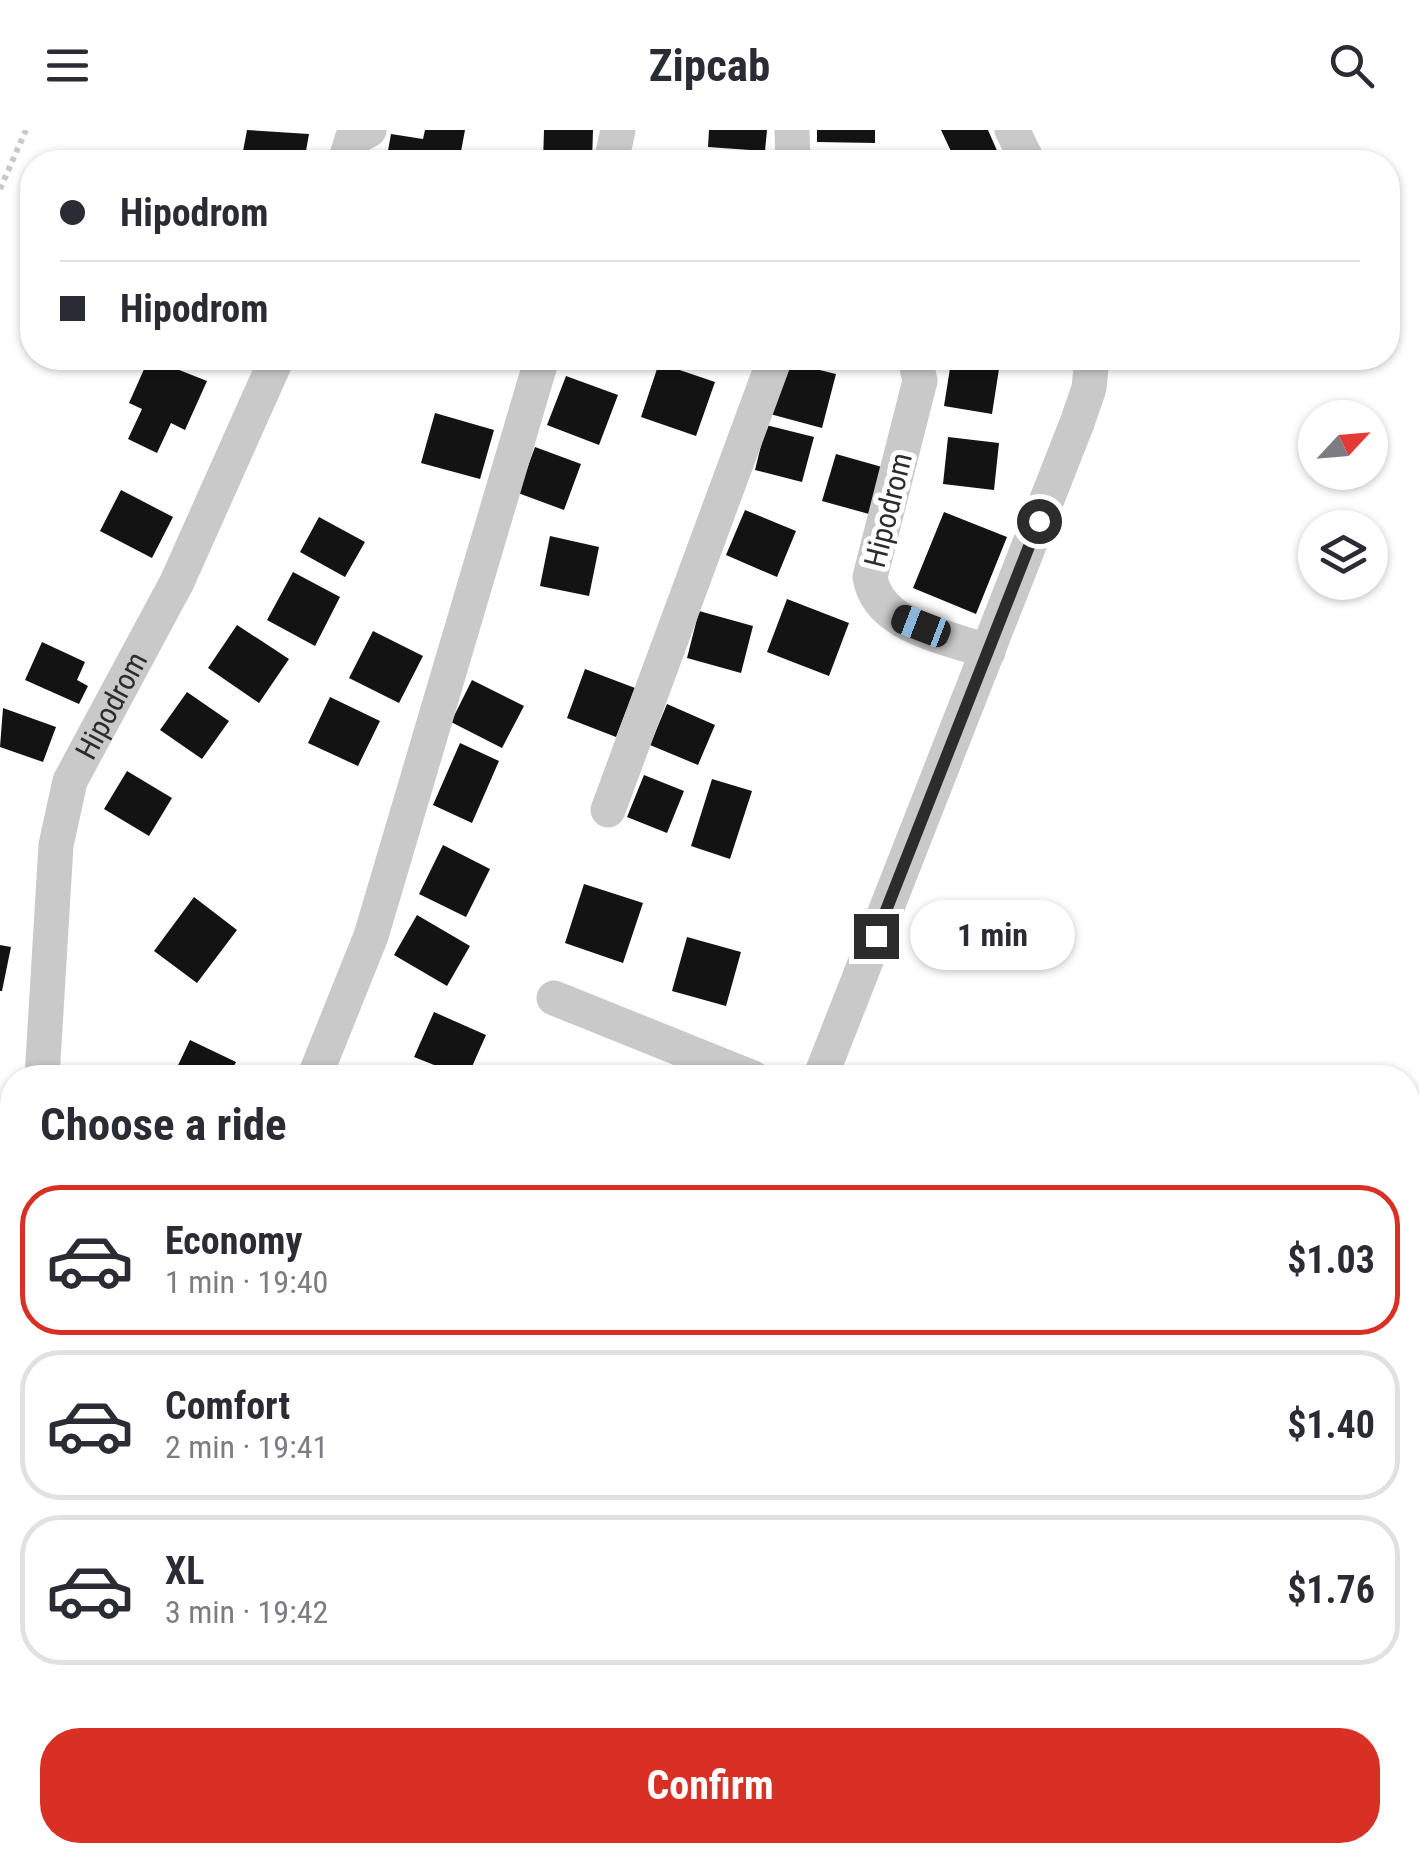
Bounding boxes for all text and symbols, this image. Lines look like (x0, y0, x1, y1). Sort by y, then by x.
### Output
icon: menu (40, 38, 95, 93)
icon: search (1324, 38, 1379, 93)
text: Zipcab (649, 39, 770, 92)
text: Hipodrom (120, 191, 268, 235)
text: Hipodrom (120, 287, 268, 331)
north arrow (1298, 400, 1388, 490)
map controls (1298, 400, 1388, 600)
street label: Hipodrom (857, 449, 919, 571)
route start (1017, 499, 1062, 544)
button: layers (1298, 510, 1388, 600)
car (888, 601, 954, 651)
street label: Hipodrom (68, 645, 154, 765)
callout: 1 min (911, 901, 1076, 971)
route end (854, 914, 899, 959)
text: 1 min (957, 916, 1028, 954)
text: Choose a ride (40, 1098, 287, 1151)
icon: car (45, 1215, 135, 1305)
text: Economy (165, 1219, 302, 1263)
text: $1.03 (1287, 1238, 1375, 1282)
text: 1 min · 19:40 (165, 1263, 328, 1301)
icon: car (45, 1380, 135, 1470)
text: Comfort (165, 1384, 290, 1428)
text: $1.40 (1287, 1403, 1375, 1447)
text: 2 min · 19:41 (165, 1428, 328, 1466)
icon: car (45, 1545, 135, 1635)
text: XL (165, 1549, 204, 1593)
text: $1.76 (1287, 1568, 1375, 1612)
text: 3 min · 19:42 (165, 1593, 328, 1631)
button: Confirm (40, 1728, 1380, 1843)

